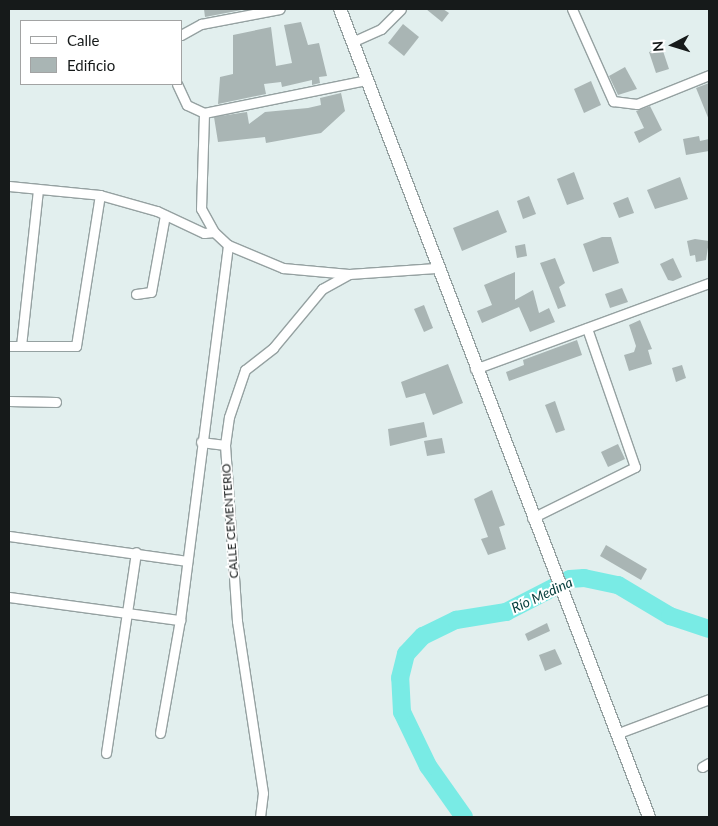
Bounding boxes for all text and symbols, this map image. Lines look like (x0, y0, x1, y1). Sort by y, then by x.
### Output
legend (20, 20, 182, 85)
north arrow (648, 20, 698, 70)
text: Calle (67, 31, 99, 49)
text: N (649, 40, 666, 52)
text: Edificio (67, 56, 115, 74)
street label: CALLE CEMENTERIO (219, 463, 241, 579)
water label: Río Medina (509, 574, 575, 616)

